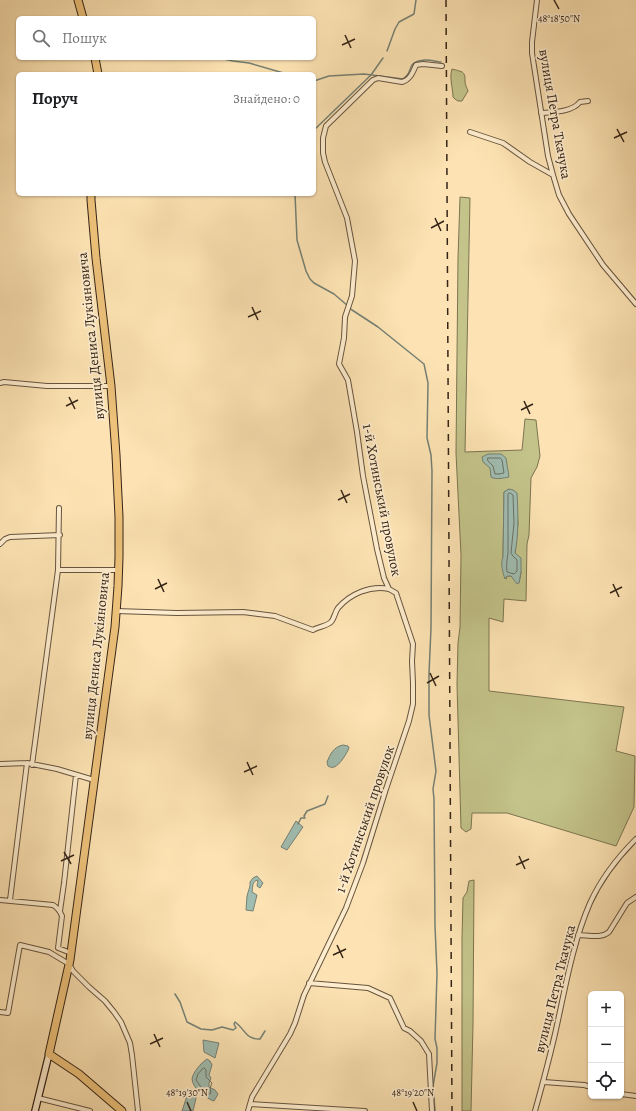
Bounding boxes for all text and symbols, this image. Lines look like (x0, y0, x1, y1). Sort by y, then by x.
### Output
text: 48°18'50"N (538, 12, 580, 25)
search box (16, 16, 316, 60)
icon: search (30, 27, 52, 49)
text: Пошук (62, 28, 107, 48)
street label: вулиця Петра Ткачука (534, 48, 576, 181)
text: Поруч (32, 87, 78, 110)
text: Знайдено: 0 (233, 90, 300, 107)
street label: вулиця Дениса Лукіяновича (73, 251, 109, 421)
street label: 1-й Хотинський провулок (358, 422, 406, 578)
street label: вулиця Дениса Лукіяновича (78, 571, 114, 741)
street label: 1-й Хотинський провулок (331, 743, 399, 895)
street label: вулиця Петра Ткачука (530, 922, 580, 1055)
map controls (588, 991, 624, 1099)
button: + (588, 991, 624, 1027)
button: − (588, 1027, 624, 1063)
button: locate (588, 1063, 624, 1099)
text: 48°19'30"N (166, 1086, 208, 1099)
text: 48°19'20"N (392, 1086, 434, 1099)

